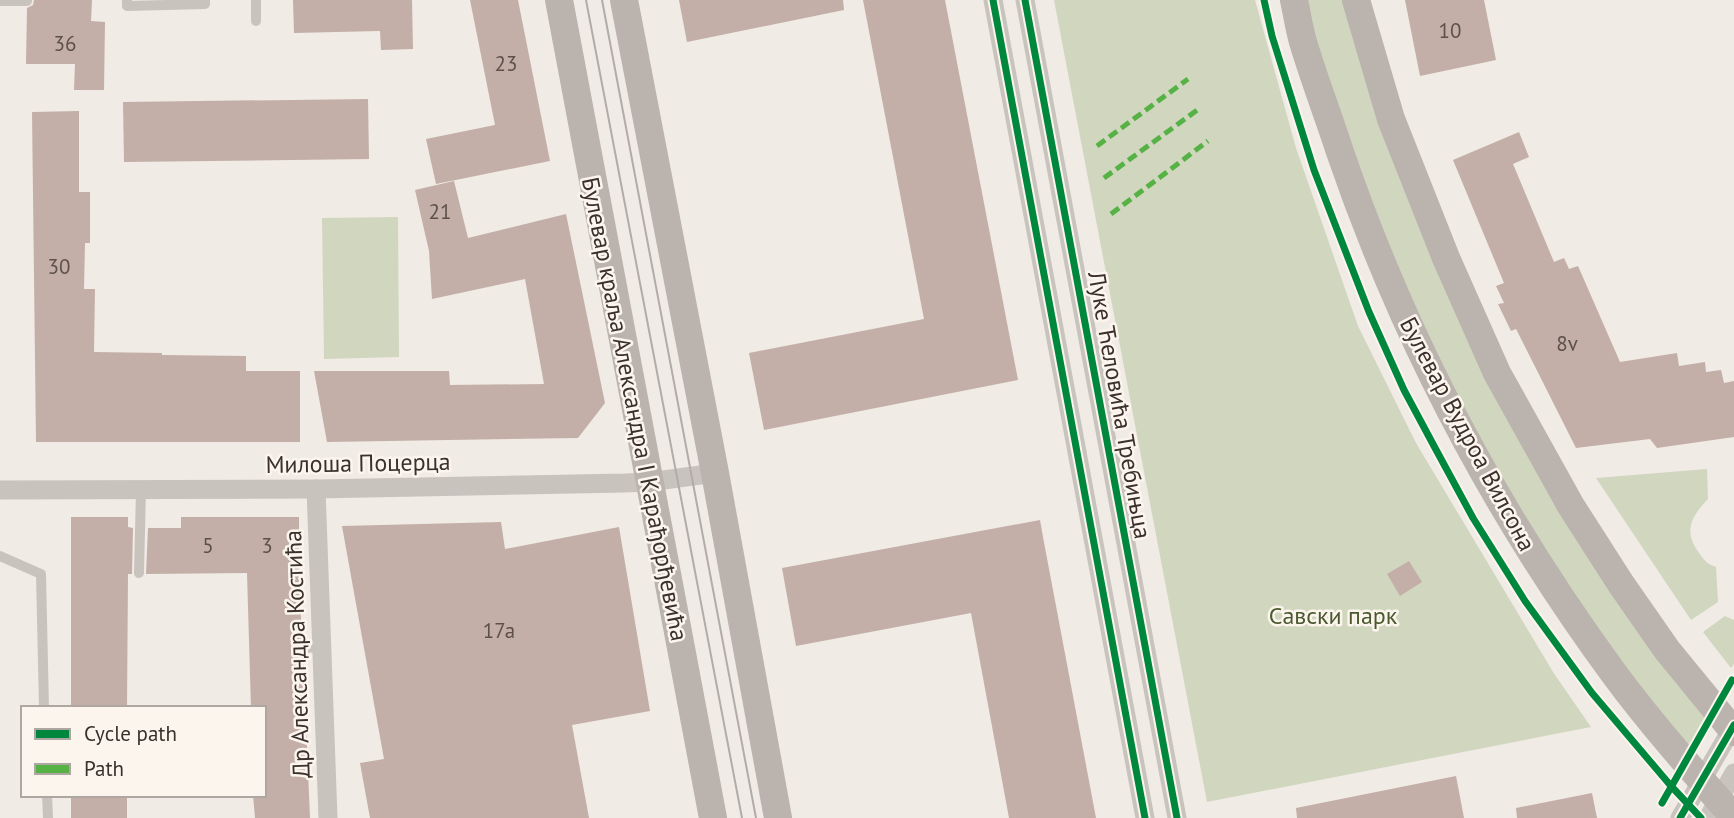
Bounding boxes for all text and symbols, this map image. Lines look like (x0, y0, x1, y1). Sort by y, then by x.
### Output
house number: 10 (1439, 17, 1461, 44)
house number: 36 (54, 30, 76, 57)
house number: 23 (495, 50, 517, 77)
street label: Булевар краља Александра I Карађорђевића (575, 175, 695, 643)
house number: 21 (429, 198, 451, 225)
house number: 30 (48, 253, 70, 280)
street label: Луке Ћеловића Требињца (1081, 268, 1159, 541)
street label: Булевар Вудроа Вилсона (1393, 312, 1543, 556)
house number: 8v (1556, 330, 1578, 357)
street label: Милоша Поцерца (265, 446, 451, 480)
street label: Др Александра Костића (277, 529, 317, 779)
house number: 5 (202, 532, 214, 559)
house number: 3 (261, 532, 273, 559)
park label: Савски парк (1269, 600, 1398, 631)
house number: 17a (483, 617, 515, 644)
legend (21, 706, 266, 797)
text: Cycle path (84, 720, 177, 747)
text: Path (84, 755, 124, 782)

